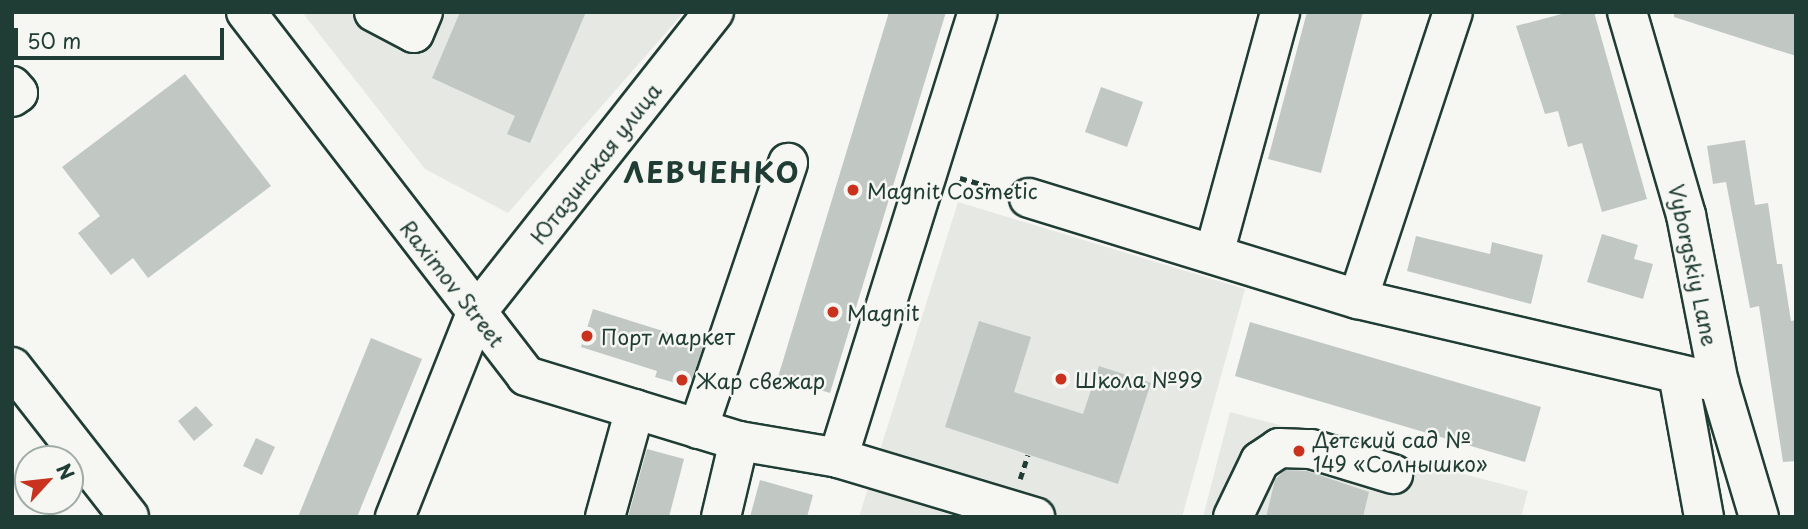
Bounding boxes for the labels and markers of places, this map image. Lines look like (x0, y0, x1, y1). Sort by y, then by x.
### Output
place label: Magnit Cosmetic (867, 177, 1037, 203)
marker: Magnit Cosmetic (845, 182, 861, 198)
place label: Magnit (847, 299, 920, 325)
marker: Magnit (825, 304, 841, 320)
place label: Порт маркет (601, 323, 735, 349)
marker: Порт маркет (579, 328, 595, 344)
place label: Школа №99 (1075, 366, 1204, 392)
place label: Жар свежар (696, 367, 826, 393)
marker: Школа №99 (1053, 371, 1069, 387)
marker: Жар свежар (674, 372, 690, 388)
place label: Детский сад № 149 «Солнышко» (1313, 426, 1489, 476)
marker: Детский сад № 149 «Солнышко» (1291, 443, 1307, 459)

